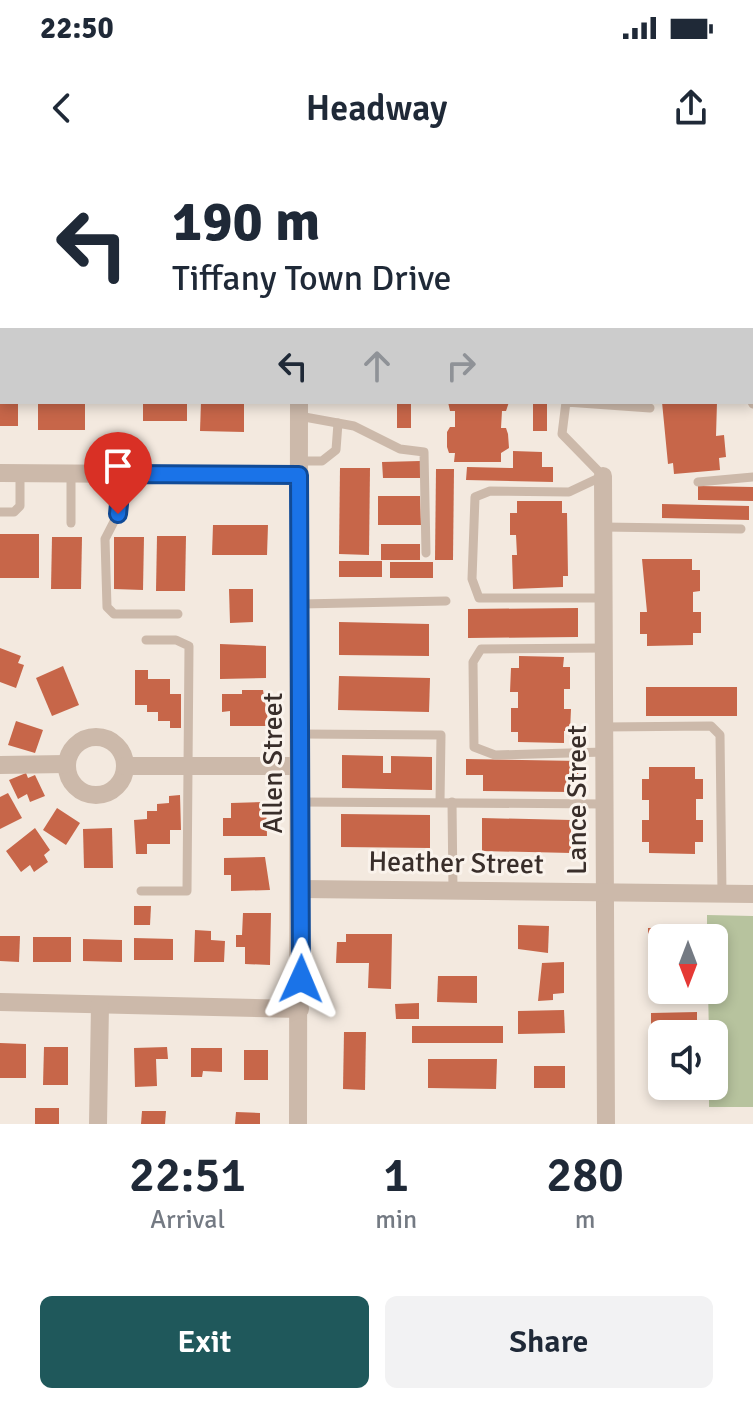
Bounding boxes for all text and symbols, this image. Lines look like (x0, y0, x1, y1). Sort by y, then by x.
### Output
text: 22:50 (40, 10, 114, 47)
icon: back (40, 86, 84, 130)
text: Headway (306, 86, 447, 131)
icon: share (669, 86, 713, 130)
text: 190 m (172, 187, 320, 256)
icon: left (40, 192, 144, 296)
text: Tiffany Town Drive (172, 256, 452, 301)
icon: left (271, 344, 315, 388)
icon: ahead (355, 344, 399, 388)
icon: right (439, 344, 483, 388)
pin (84, 432, 152, 514)
icon: arrive (96, 444, 140, 488)
street label: Allen Street (256, 692, 290, 834)
street label: Lance Street (560, 725, 594, 875)
street label: Heather Street (368, 844, 544, 882)
north arrow (648, 924, 728, 1004)
map controls (648, 924, 728, 1100)
position arrow (259, 937, 343, 1021)
button: sound (648, 1020, 728, 1100)
text: 22:51 (129, 1146, 246, 1205)
text: 1 (383, 1146, 409, 1205)
text: 280 (546, 1146, 624, 1205)
text: Arrival (150, 1204, 225, 1236)
text: min (375, 1204, 417, 1236)
text: m (575, 1204, 595, 1236)
button: Exit (40, 1296, 369, 1388)
button: Share (385, 1296, 713, 1388)

